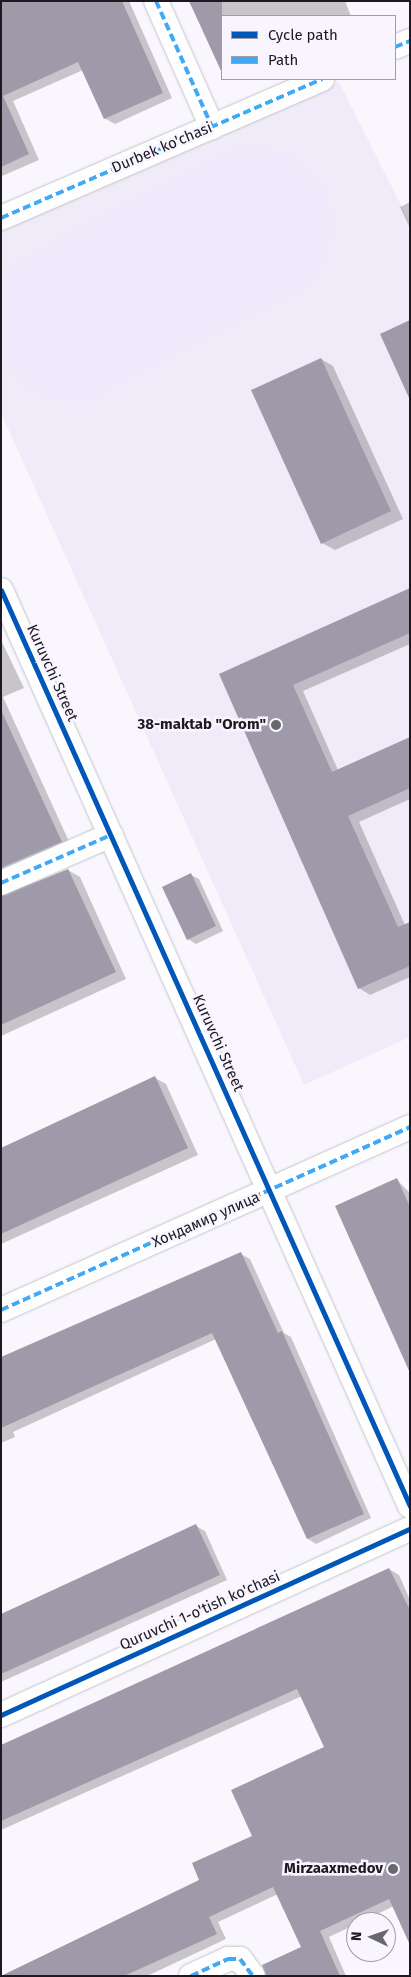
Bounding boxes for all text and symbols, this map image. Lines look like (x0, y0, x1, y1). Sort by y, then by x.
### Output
legend (221, 15, 396, 80)
text: Cycle path (268, 26, 338, 44)
text: Path (268, 51, 298, 69)
street label: Durbek ko'chasi (109, 119, 215, 177)
street label: Kuruvchi Street (23, 622, 81, 724)
place label: 38-maktab "Orom" (137, 716, 266, 734)
marker: 38-maktab "Orom" (270, 719, 282, 731)
street label: Kuruvchi Street (189, 992, 247, 1094)
street label: Хондамир улица (149, 1188, 263, 1252)
street label: Quruvchi 1-o'tish ko'chasi (117, 1567, 283, 1655)
place label: Mirzaaxmedov (284, 1860, 383, 1878)
marker: Mirzaaxmedov (387, 1863, 399, 1875)
north arrow (346, 1912, 396, 1962)
text: N (348, 1931, 365, 1941)

